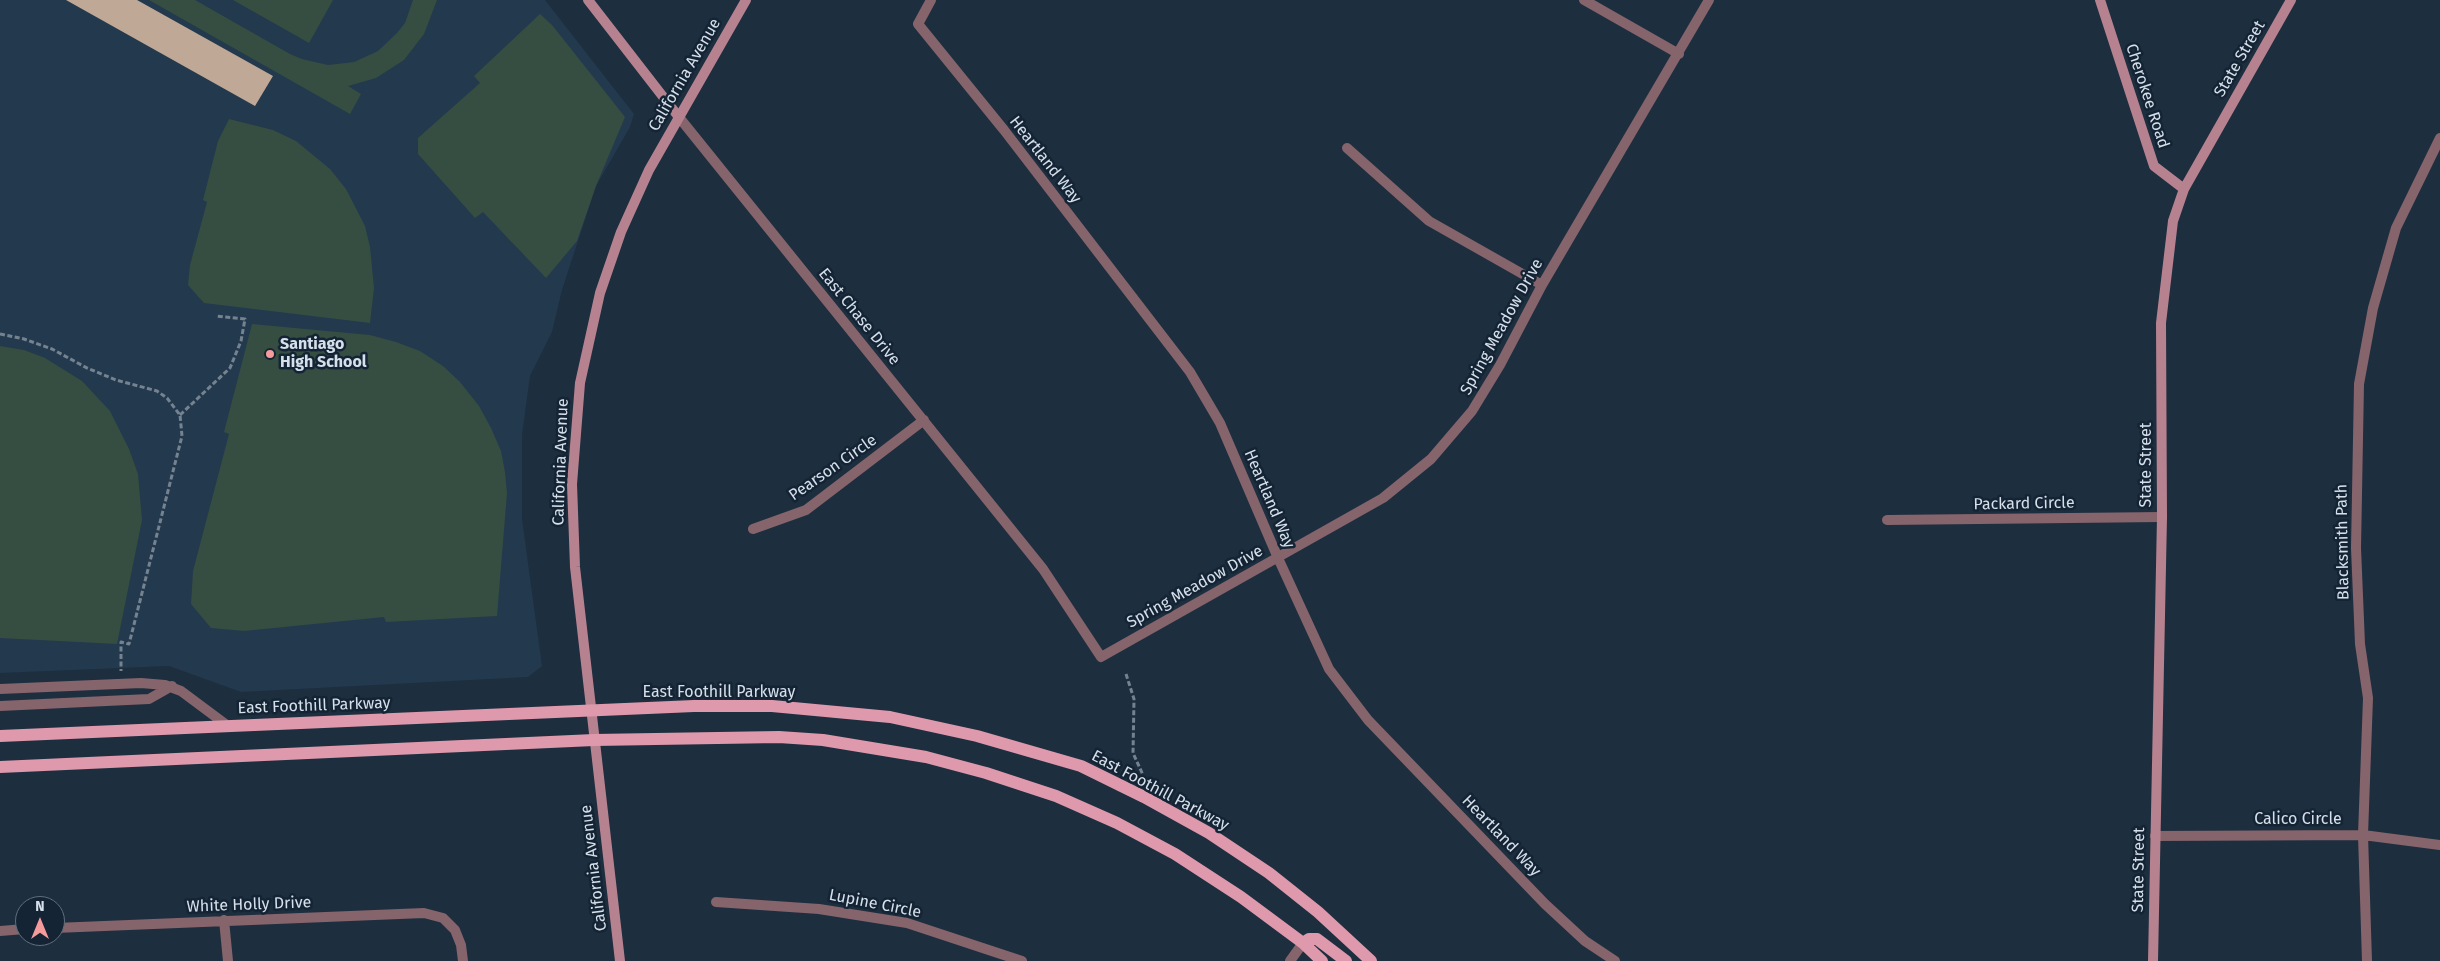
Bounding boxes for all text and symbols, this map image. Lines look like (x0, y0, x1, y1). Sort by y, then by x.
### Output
street label: California Avenue (645, 15, 725, 135)
street label: State Street (2210, 17, 2270, 101)
street label: Cherokee Road (2121, 41, 2173, 151)
street label: Heartland Way (1005, 113, 1085, 207)
street label: Spring Meadow Drive (1457, 256, 1547, 398)
street label: East Chase Drive (814, 265, 904, 369)
place label: Santiago High School (280, 335, 366, 373)
marker: Santiago High School (264, 348, 276, 360)
street label: California Avenue (549, 398, 573, 526)
street label: State Street (2137, 423, 2157, 507)
street label: Pearson Circle (785, 431, 881, 505)
street label: Heartland Way (1240, 447, 1298, 551)
street label: Blacksmith Path (2332, 484, 2354, 600)
street label: Packard Circle (1973, 494, 2075, 514)
street label: Spring Meadow Drive (1124, 542, 1266, 632)
street label: East Foothill Parkway (643, 683, 795, 703)
street label: East Foothill Parkway (237, 694, 391, 718)
street label: East Foothill Parkway (1088, 747, 1232, 835)
street label: Heartland Way (1457, 791, 1545, 881)
street label: California Avenue (577, 804, 611, 932)
street label: Calico Circle (2254, 810, 2342, 830)
street label: State Street (2129, 827, 2149, 913)
street label: Lupine Circle (827, 886, 923, 922)
street label: White Holly Drive (186, 893, 312, 917)
north arrow (15, 896, 65, 946)
text: N (35, 898, 45, 915)

